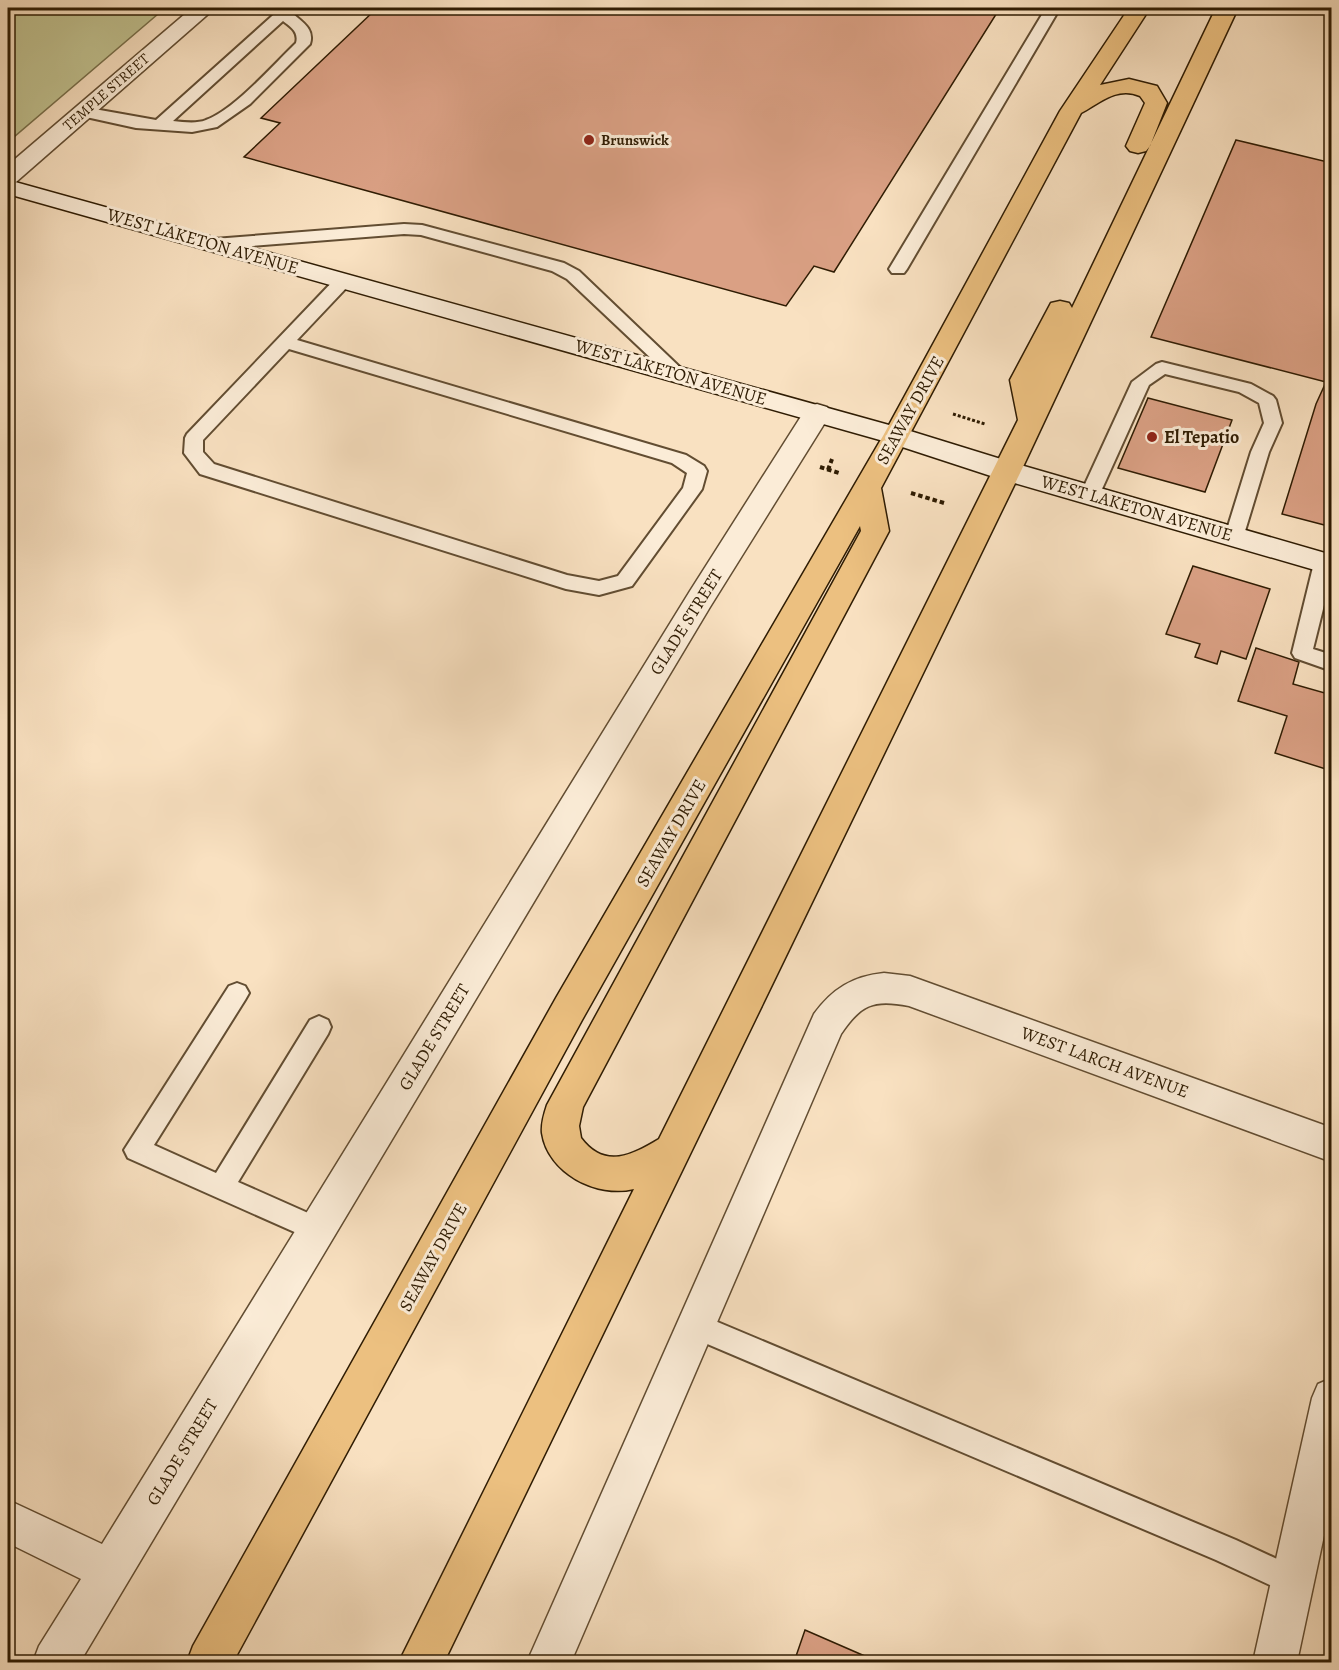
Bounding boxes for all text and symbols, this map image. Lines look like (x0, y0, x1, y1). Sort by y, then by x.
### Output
street label: TEMPLE STREET (59, 48, 154, 135)
place label: Brunswick (601, 130, 669, 150)
marker: Brunswick (582, 133, 596, 147)
street label: WEST LAKETON AVENUE (103, 202, 302, 280)
street label: WEST LAKETON AVENUE (571, 333, 770, 411)
street label: SEAWAY DRIVE (870, 351, 950, 469)
place label: El Tepatio (1164, 425, 1239, 449)
marker: El Tepatio (1145, 430, 1159, 444)
street label: WEST LAKETON AVENUE (1037, 469, 1236, 547)
street label: GLADE STREET (644, 564, 728, 679)
street label: SEAWAY DRIVE (630, 775, 712, 891)
street label: GLADE STREET (393, 979, 475, 1095)
street label: WEST LARCH AVENUE (1017, 1020, 1192, 1104)
street label: SEAWAY DRIVE (393, 1198, 473, 1316)
street label: GLADE STREET (141, 1394, 223, 1510)

